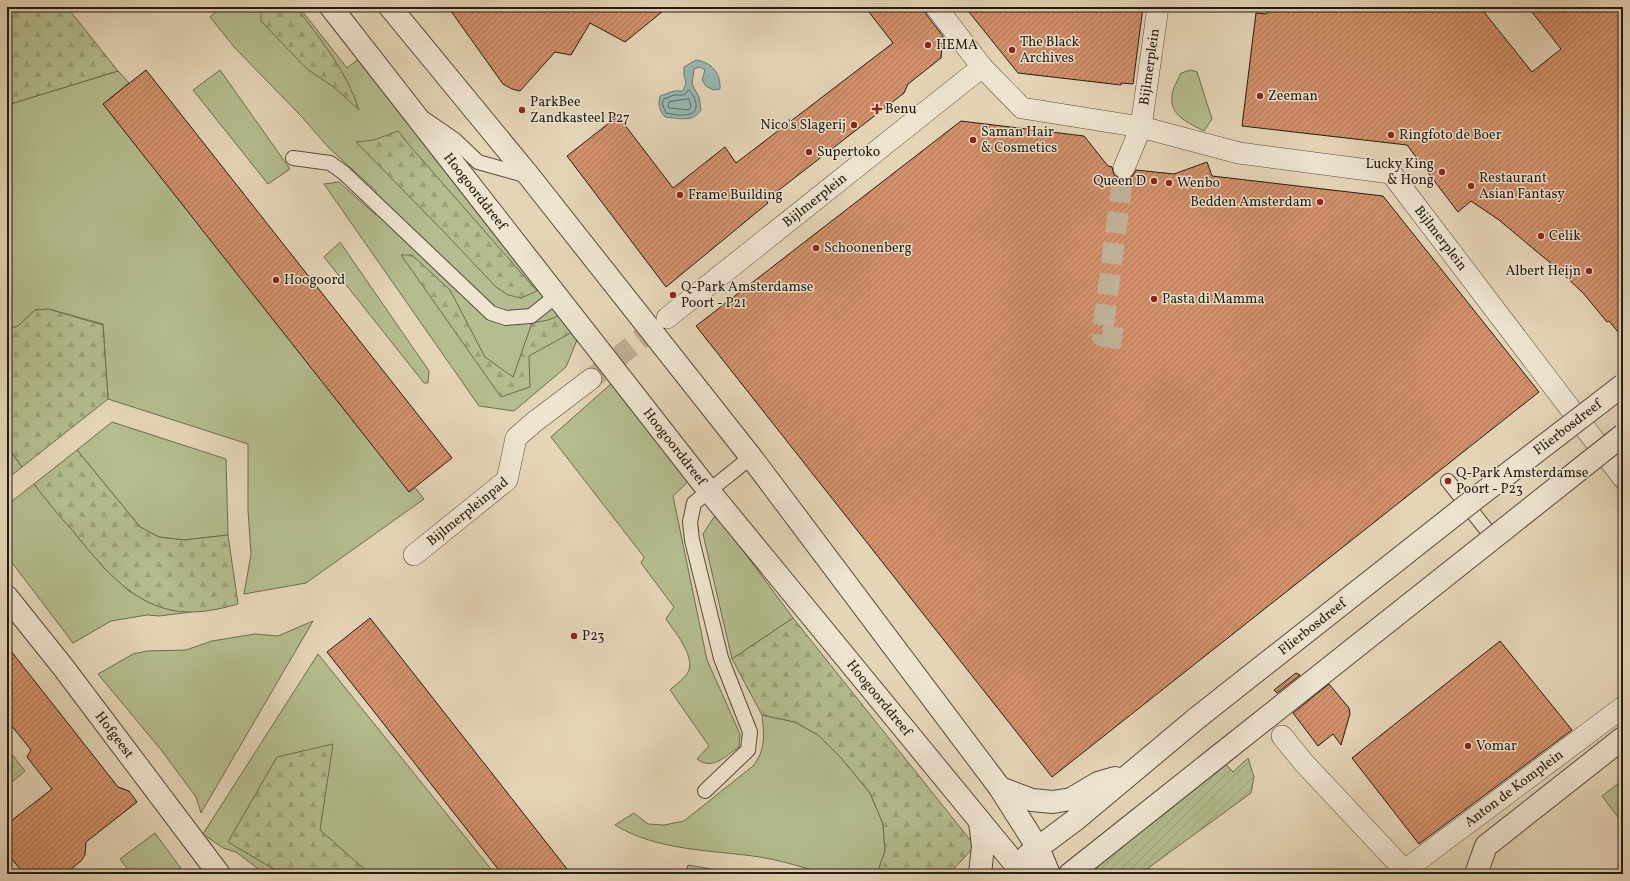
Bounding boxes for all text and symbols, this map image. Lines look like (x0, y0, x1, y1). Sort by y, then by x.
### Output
street label: Bijlmerplein (1135, 27, 1164, 107)
place label: The Black Archives (1020, 33, 1079, 68)
place label: HEMA (936, 36, 978, 55)
marker: HEMA (923, 40, 933, 50)
marker: The Black Archives (1007, 45, 1017, 55)
place label: Zeeman (1268, 87, 1318, 106)
marker: Zeeman (1255, 91, 1265, 101)
place label: ParkBee Zandkasteel P27 (530, 93, 630, 128)
place label: Benu (885, 100, 917, 119)
marker: Benu (872, 104, 882, 114)
marker: ParkBee Zandkasteel P27 (517, 105, 527, 115)
place label: Nico's Slagerij (760, 116, 846, 135)
marker: Nico's Slagerij (849, 120, 859, 130)
place label: Saman Hair & Cosmetics (981, 123, 1057, 158)
place label: Ringfoto de Boer (1399, 126, 1502, 145)
marker: Ringfoto de Boer (1386, 130, 1396, 140)
marker: Saman Hair & Cosmetics (968, 135, 978, 145)
place label: Supertoko (817, 143, 880, 162)
marker: Supertoko (804, 147, 814, 157)
street label: Hoogoorddreef (439, 149, 512, 235)
place label: Lucky King & Hong (1366, 155, 1434, 190)
marker: Lucky King & Hong (1437, 167, 1447, 177)
street label: Bijlmerplein (779, 169, 851, 232)
place label: Restaurant Asian Fantasy (1479, 169, 1565, 204)
place label: Queen D (1093, 172, 1146, 191)
place label: Wenbo (1177, 174, 1220, 193)
marker: Queen D (1149, 176, 1159, 186)
marker: Wenbo (1164, 178, 1174, 188)
marker: Restaurant Asian Fantasy (1466, 181, 1476, 191)
place label: Frame Building (688, 186, 783, 205)
marker: Frame Building (675, 190, 685, 200)
place label: Bedden Amsterdam (1190, 193, 1312, 212)
marker: Bedden Amsterdam (1315, 197, 1325, 207)
street label: Bijlmerplein (1410, 202, 1472, 275)
place label: Celik (1549, 227, 1581, 246)
marker: Celik (1536, 231, 1546, 241)
place label: Schoonenberg (824, 239, 912, 258)
marker: Schoonenberg (811, 243, 821, 253)
place label: Albert Heijn (1506, 262, 1581, 281)
marker: Albert Heijn (1584, 266, 1594, 276)
place label: Hoogoord (284, 271, 345, 290)
marker: Hoogoord (271, 275, 281, 285)
place label: Q-Park Amsterdamse Poort - P21 (681, 278, 814, 313)
marker: Q-Park Amsterdamse Poort - P21 (668, 290, 678, 300)
place label: Pasta di Mamma (1162, 290, 1264, 309)
marker: Pasta di Mamma (1149, 294, 1159, 304)
street label: Flierbosdreef (1530, 394, 1607, 460)
street label: Hoogoorddreef (638, 404, 711, 490)
place label: Q-Park Amsterdamse Poort - P23 (1456, 464, 1589, 499)
street label: Bijlmerpleinpad (423, 473, 513, 550)
marker: Q-Park Amsterdamse Poort - P23 (1443, 476, 1453, 486)
street label: Flierbosdreef (1274, 593, 1351, 660)
place label: P23 (582, 627, 604, 646)
marker: P23 (569, 631, 579, 641)
street label: Hoogoorddreef (842, 656, 917, 741)
street label: Hofgeest (90, 708, 138, 763)
place label: Vomar (1476, 737, 1517, 756)
marker: Vomar (1463, 741, 1473, 751)
street label: Anton de Komplein (1461, 745, 1567, 832)

